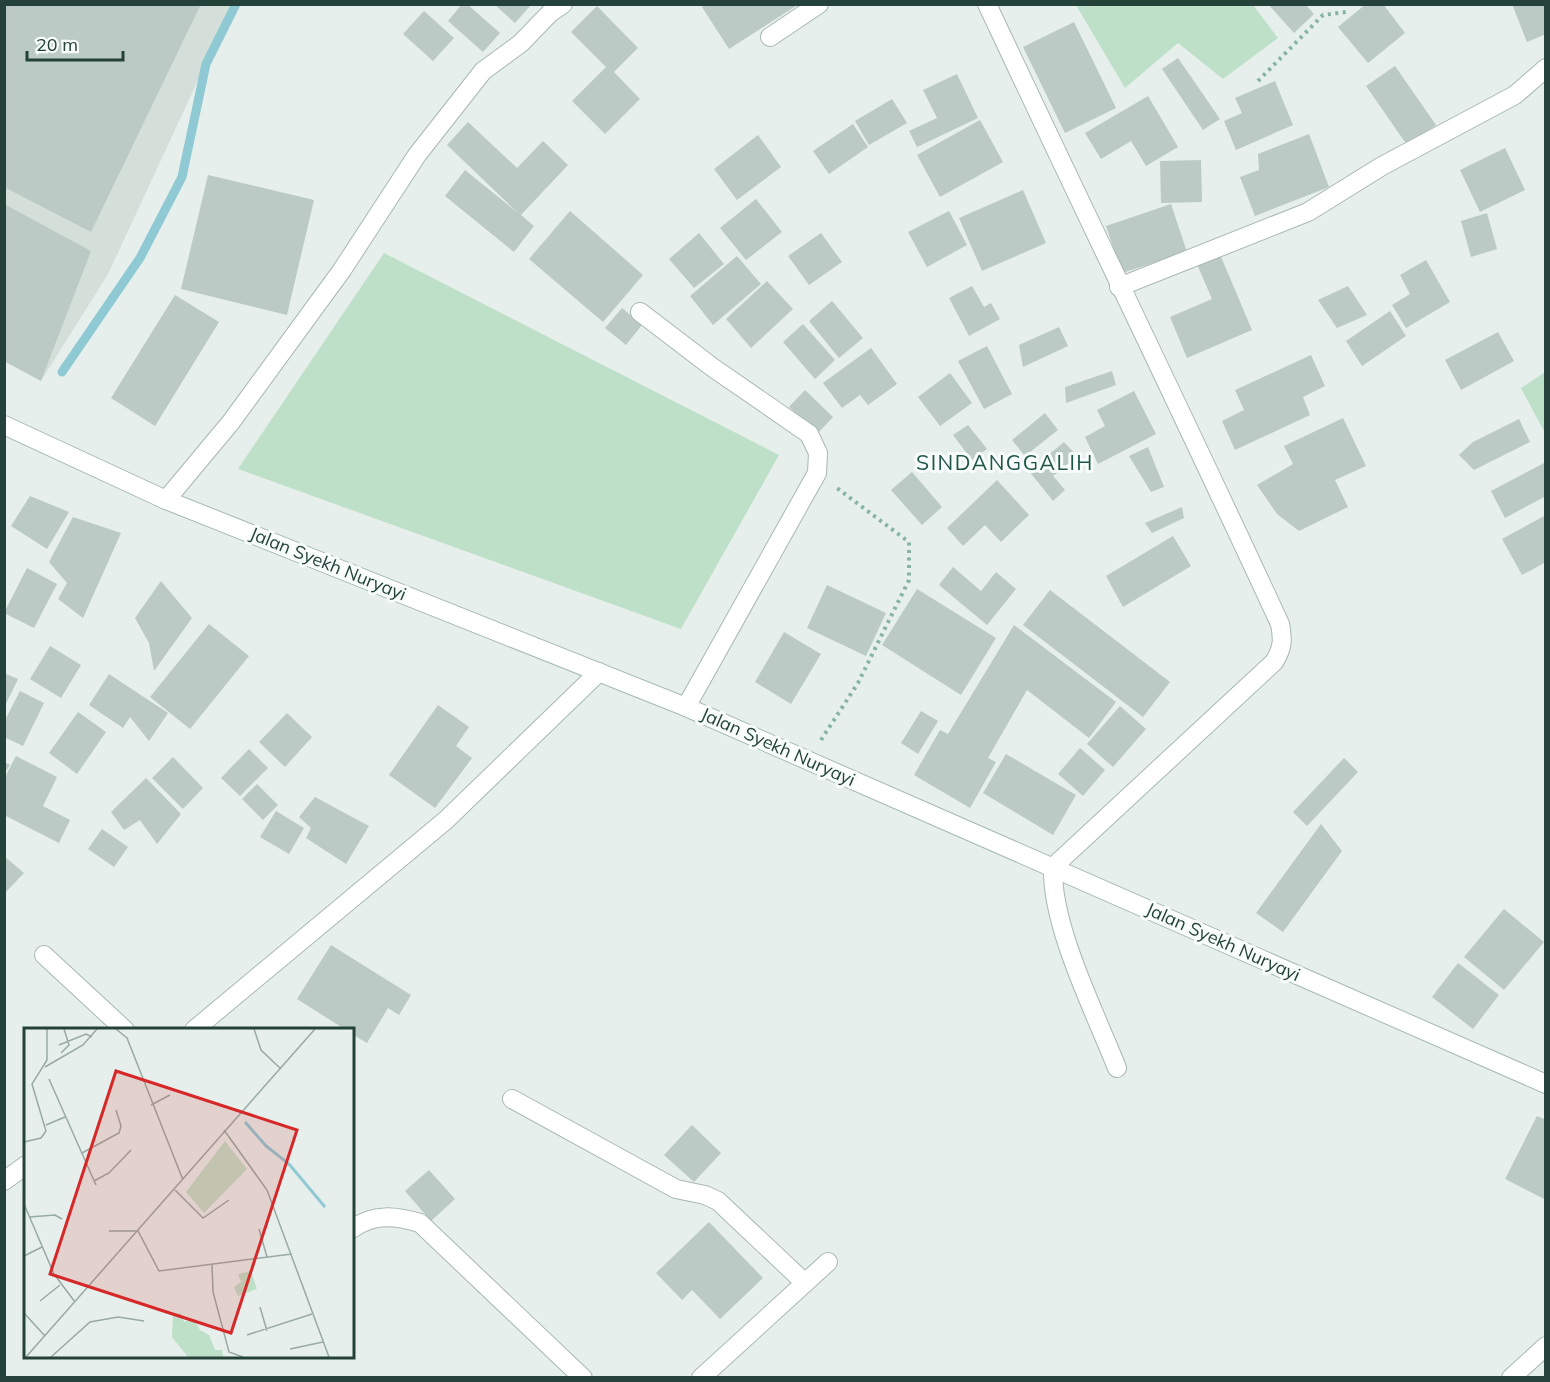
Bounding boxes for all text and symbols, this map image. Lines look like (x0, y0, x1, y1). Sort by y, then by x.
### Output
scale bar (27, 24, 123, 62)
text: 20 m (36, 33, 78, 56)
district label: SINDANGGALIH (916, 449, 1094, 475)
street label: Jalan Syekh Nuryayi (247, 522, 410, 605)
street label: Jalan Syekh Nuryayi (697, 702, 859, 791)
street label: Jalan Syekh Nuryayi (1142, 897, 1304, 986)
inset map (24, 1028, 354, 1358)

